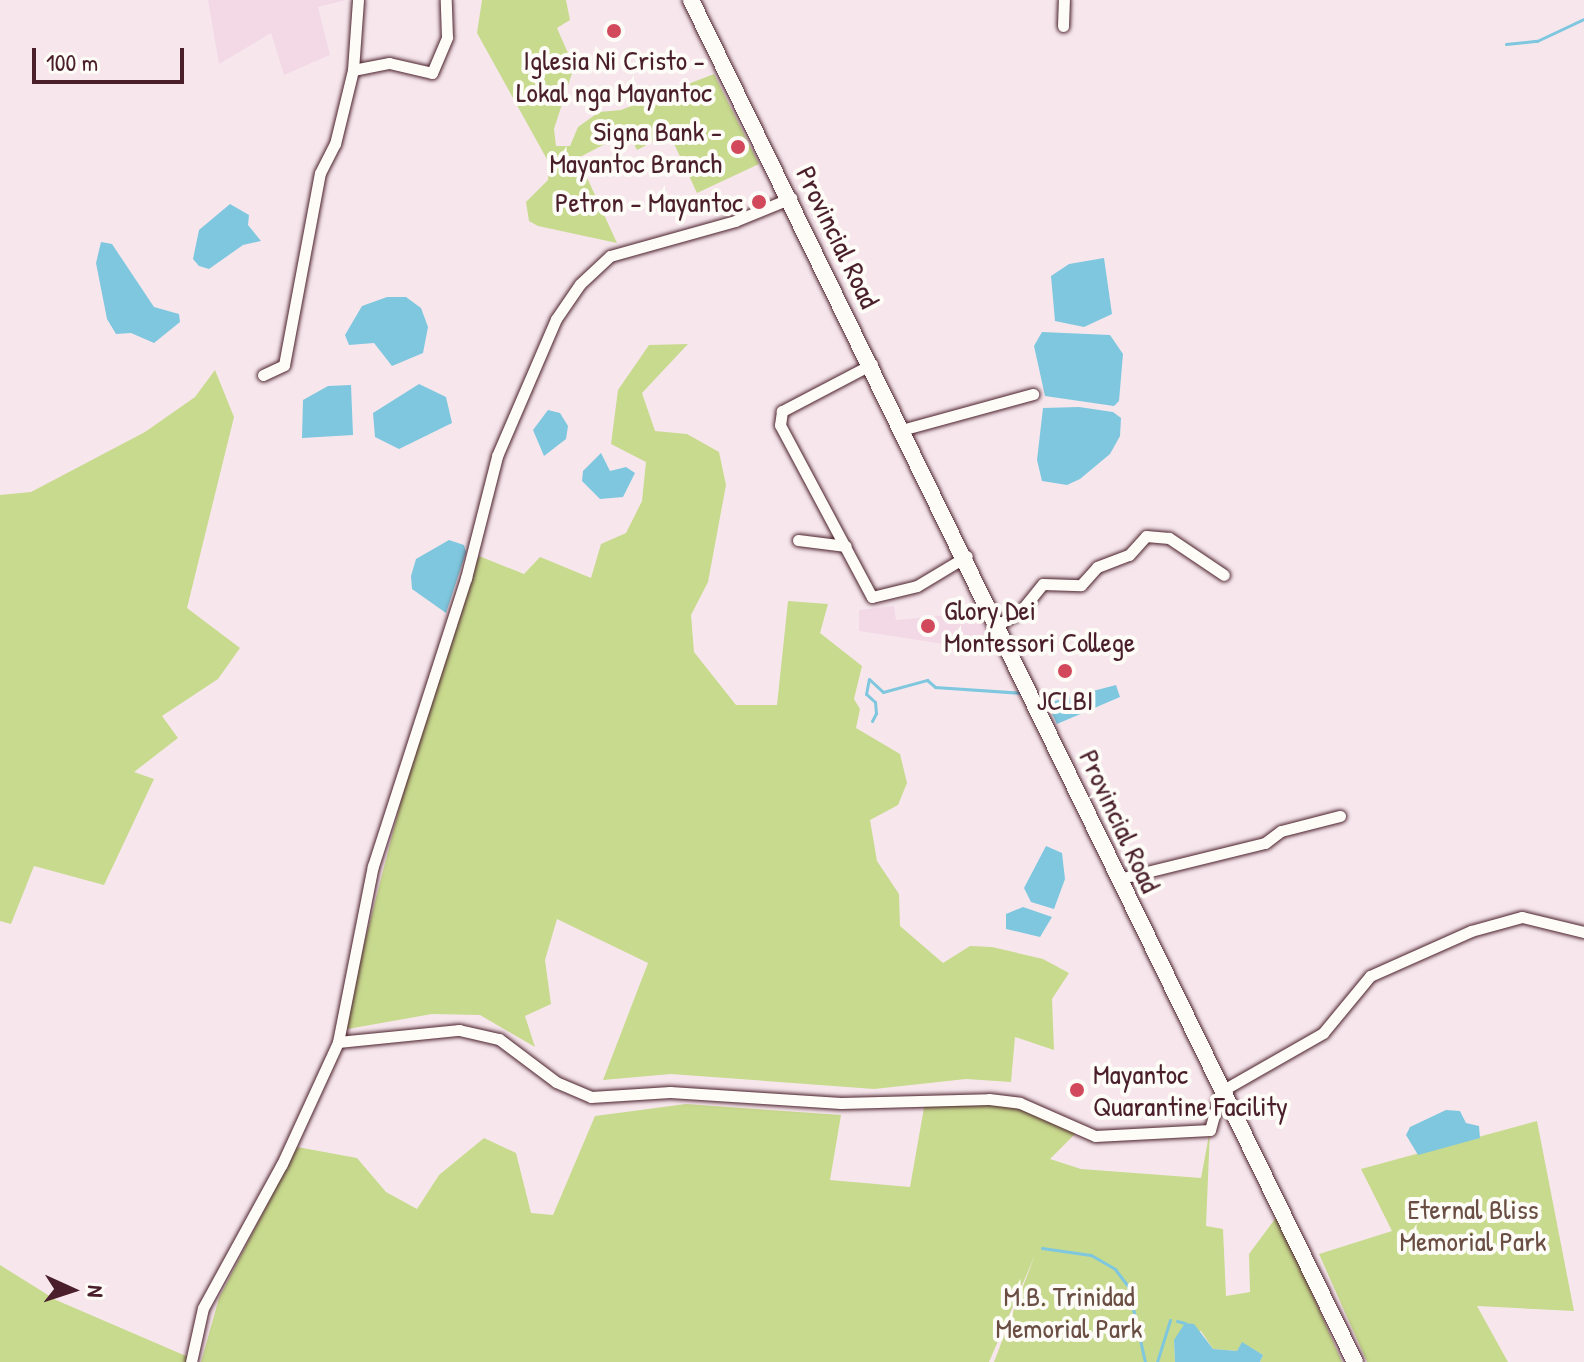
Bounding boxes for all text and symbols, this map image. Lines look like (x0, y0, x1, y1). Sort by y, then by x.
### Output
marker: Iglesia Ni Cristo - Lokal nga Mayantoc (605, 22, 623, 40)
scale bar (36, 32, 188, 82)
place label: Iglesia Ni Cristo - Lokal nga Mayantoc (516, 43, 712, 109)
text: 100 m (46, 46, 98, 78)
place label: Signa Bank - Mayantoc Branch (549, 114, 722, 180)
marker: Signa Bank - Mayantoc Branch (729, 138, 747, 156)
street label: Provincial Road (789, 161, 887, 313)
place label: Petron - Mayantoc (555, 185, 743, 219)
marker: Petron - Mayantoc (750, 193, 768, 211)
place label: Glory Dei Montessori College (944, 593, 1135, 659)
marker: Glory Dei Montessori College (919, 617, 937, 635)
marker: JCLBI (1056, 662, 1074, 680)
place label: JCLBI (1037, 683, 1093, 717)
street label: Provincial Road (1072, 744, 1168, 898)
place label: Mayantoc Quarantine Facility (1093, 1057, 1288, 1123)
marker: Mayantoc Quarantine Facility (1068, 1081, 1086, 1099)
park label: Eternal Bliss Memorial Park (1400, 1192, 1546, 1258)
north arrow (32, 1250, 112, 1330)
park label: M.B. Trinidad Memorial Park (996, 1279, 1142, 1345)
text: N (81, 1285, 111, 1298)

